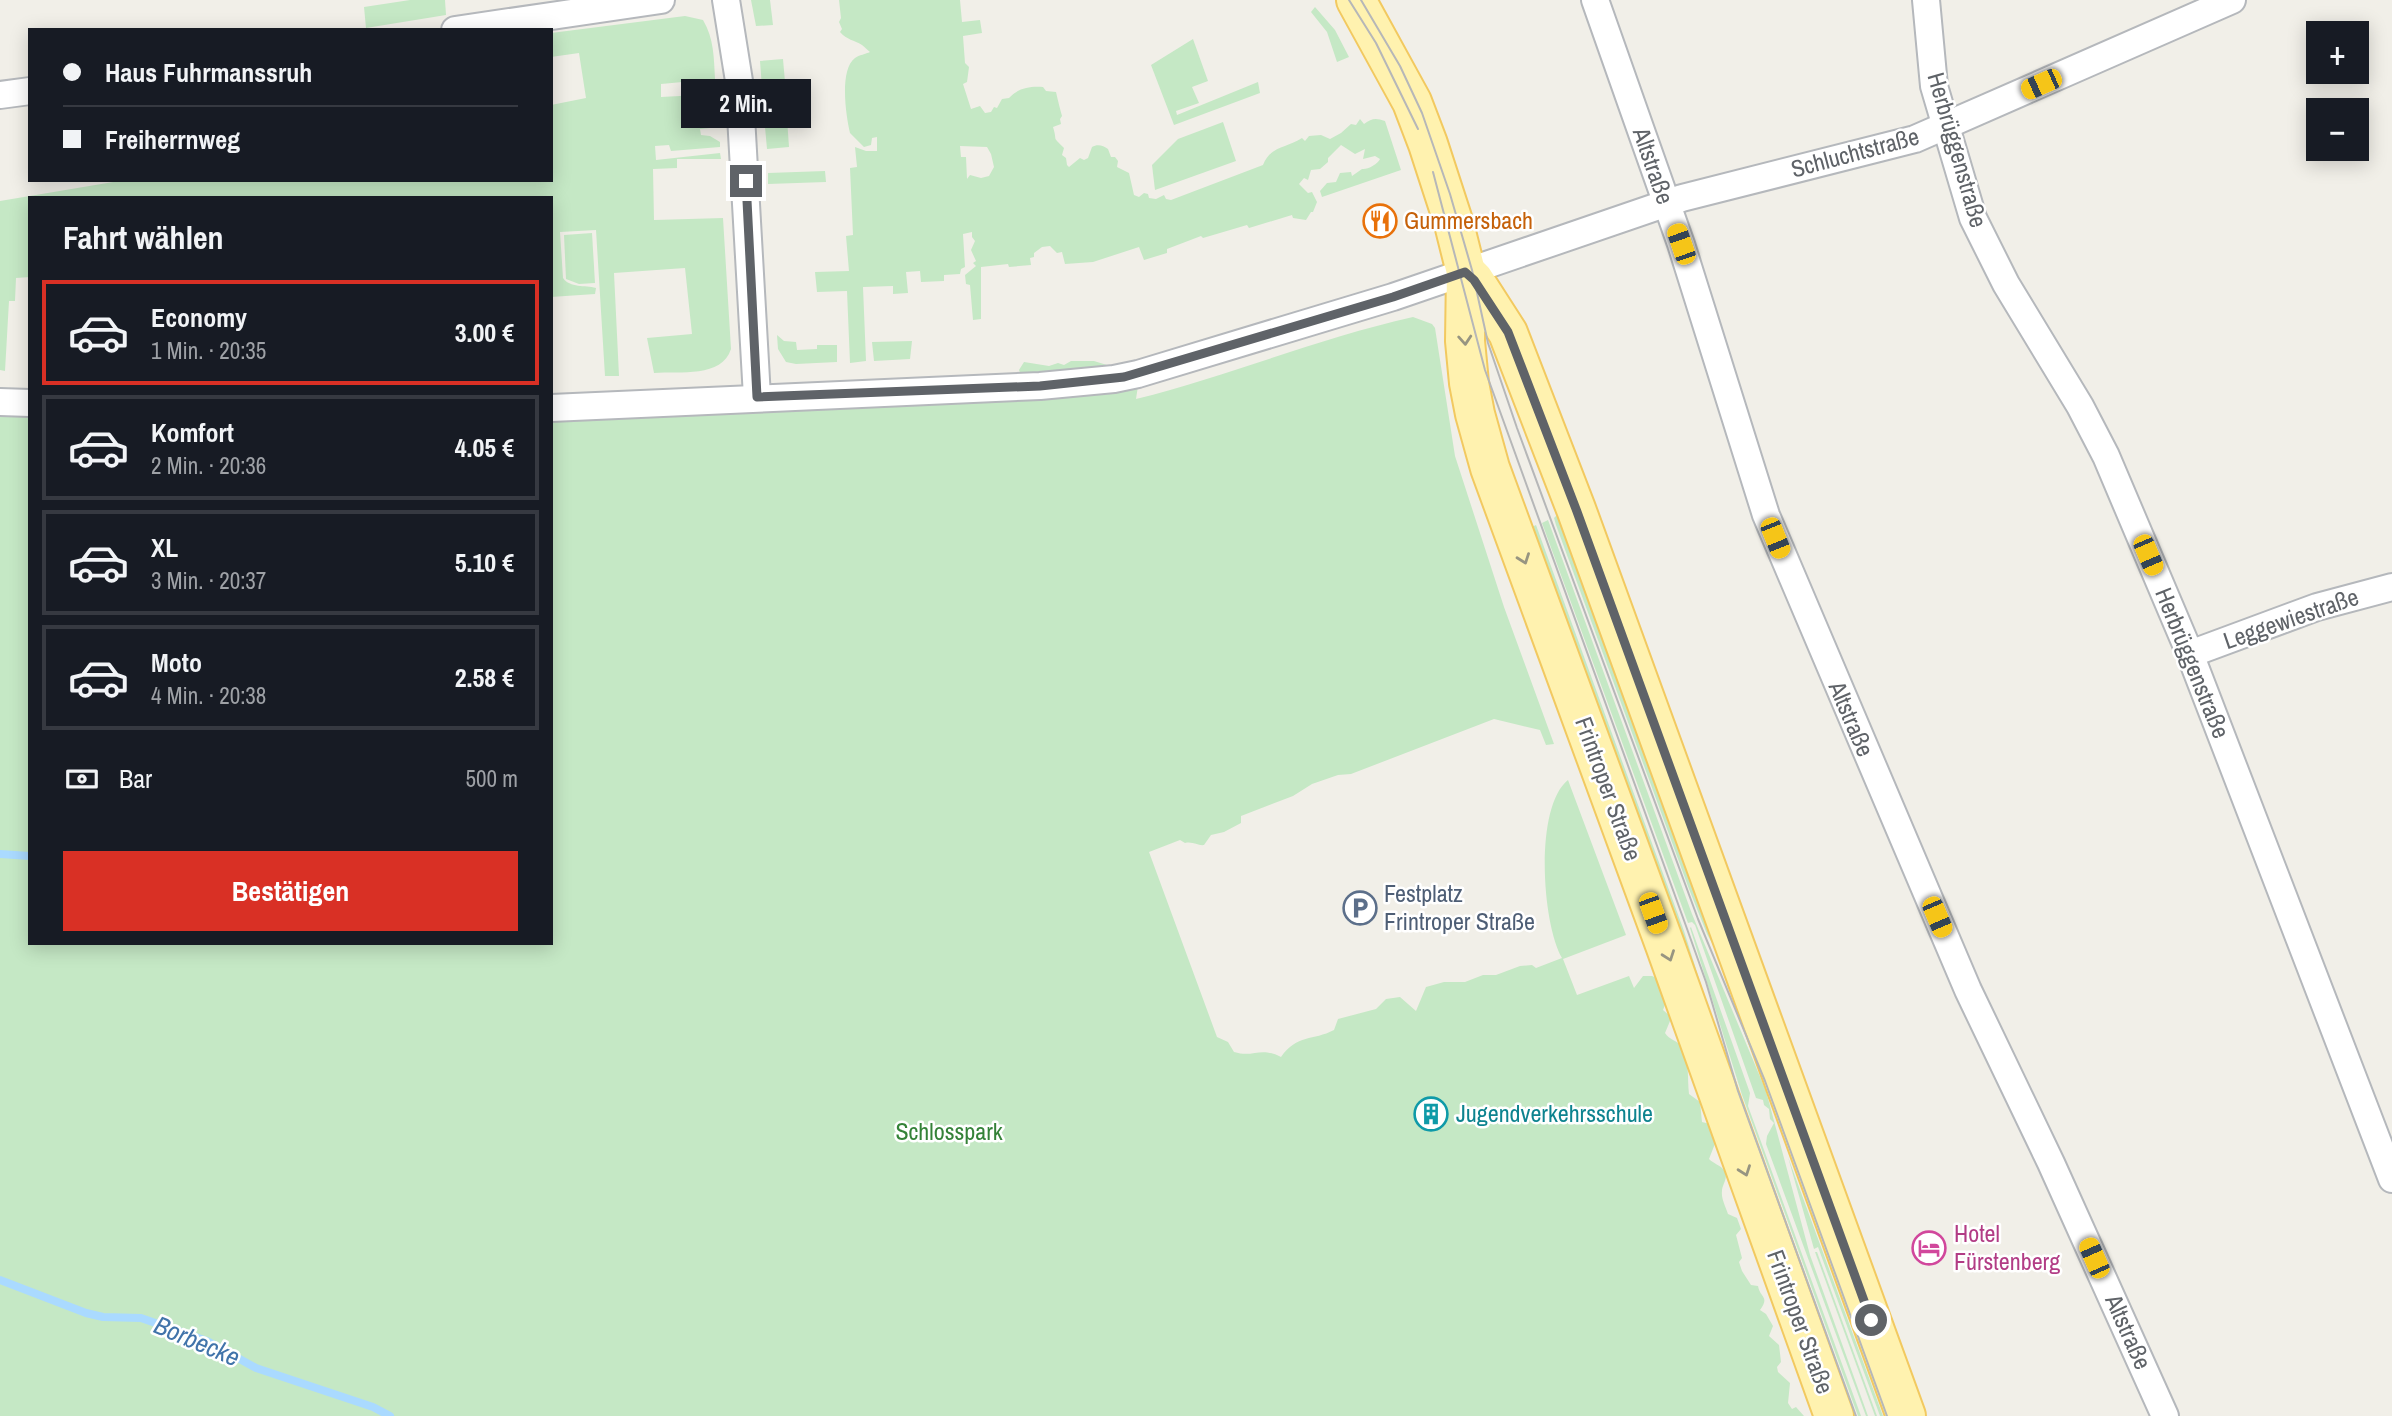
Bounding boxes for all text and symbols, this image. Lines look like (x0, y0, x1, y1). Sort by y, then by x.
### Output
map controls (2306, 21, 2369, 161)
button: + (2306, 21, 2369, 84)
text: Haus Fuhrmanssruh (105, 55, 312, 90)
car (2018, 66, 2065, 102)
street label: Herbrüggenstraße (1921, 69, 1995, 231)
callout: 2 Min. (681, 80, 811, 128)
text: 2 Min. (719, 88, 773, 119)
button: − (2306, 98, 2369, 161)
street label: Schluchtstraße (1787, 120, 1922, 184)
text: Freiherrnweg (105, 122, 240, 157)
street label: Altstraße (1626, 122, 1682, 208)
route end (730, 165, 762, 197)
restaurant icon: Gummersbach (1361, 202, 1399, 240)
place label: Gummersbach (1404, 204, 1533, 236)
text: Fahrt wählen (63, 216, 224, 259)
car (1665, 221, 1698, 267)
text: Economy (151, 300, 247, 335)
icon: car (67, 301, 130, 364)
text: 3.00 € (455, 315, 514, 350)
text: 1 Min. · 20:35 (151, 335, 266, 366)
one-way arrow (1458, 335, 1473, 346)
text: Komfort (151, 415, 234, 450)
icon: car (67, 416, 130, 479)
text: 4.05 € (455, 430, 514, 465)
text: 2 Min. · 20:36 (151, 450, 266, 481)
car (1758, 515, 1793, 561)
text: XL (151, 530, 178, 565)
icon: car (67, 531, 130, 594)
car (2131, 532, 2166, 578)
text: 5.10 € (455, 545, 514, 580)
one-way arrow (1515, 552, 1529, 564)
text: 3 Min. · 20:37 (151, 565, 266, 596)
street label: Leggewiestraße (2219, 580, 2363, 656)
street label: Herbrüggenstraße (2148, 583, 2238, 743)
text: Moto (151, 645, 202, 680)
icon: car (67, 646, 130, 709)
text: 2.58 € (455, 660, 514, 695)
street label: Altstraße (1821, 675, 1882, 761)
text: 4 Min. · 20:38 (151, 680, 266, 711)
street label: Frintroper Straße (1568, 712, 1650, 865)
icon: cash (63, 760, 101, 798)
text: Bar (119, 761, 152, 796)
text: 500 m (466, 763, 518, 794)
button: Bestätigen (63, 851, 518, 931)
place label: Festplatz Frintroper Straße (1384, 877, 1535, 937)
parking icon: Festplatz Frintroper Straße (1341, 889, 1379, 927)
car (1636, 890, 1671, 936)
car (1920, 894, 1955, 940)
one-way arrow (1661, 950, 1675, 962)
building icon: Jugendverkehrsschule (1412, 1095, 1450, 1133)
place label: Jugendverkehrsschule (1456, 1097, 1653, 1129)
park label: Schlosspark (895, 1115, 1003, 1147)
one-way arrow (1737, 1164, 1751, 1176)
place label: Hotel Fürstenberg (1954, 1217, 2060, 1277)
hotel icon: Hotel Fürstenberg (1910, 1229, 1948, 1267)
car (2076, 1235, 2113, 1281)
street label: Frintroper Straße (1760, 1245, 1842, 1398)
street label: Altstraße (2098, 1288, 2160, 1374)
route start (1855, 1304, 1887, 1336)
water label: Borbecke (149, 1307, 245, 1374)

